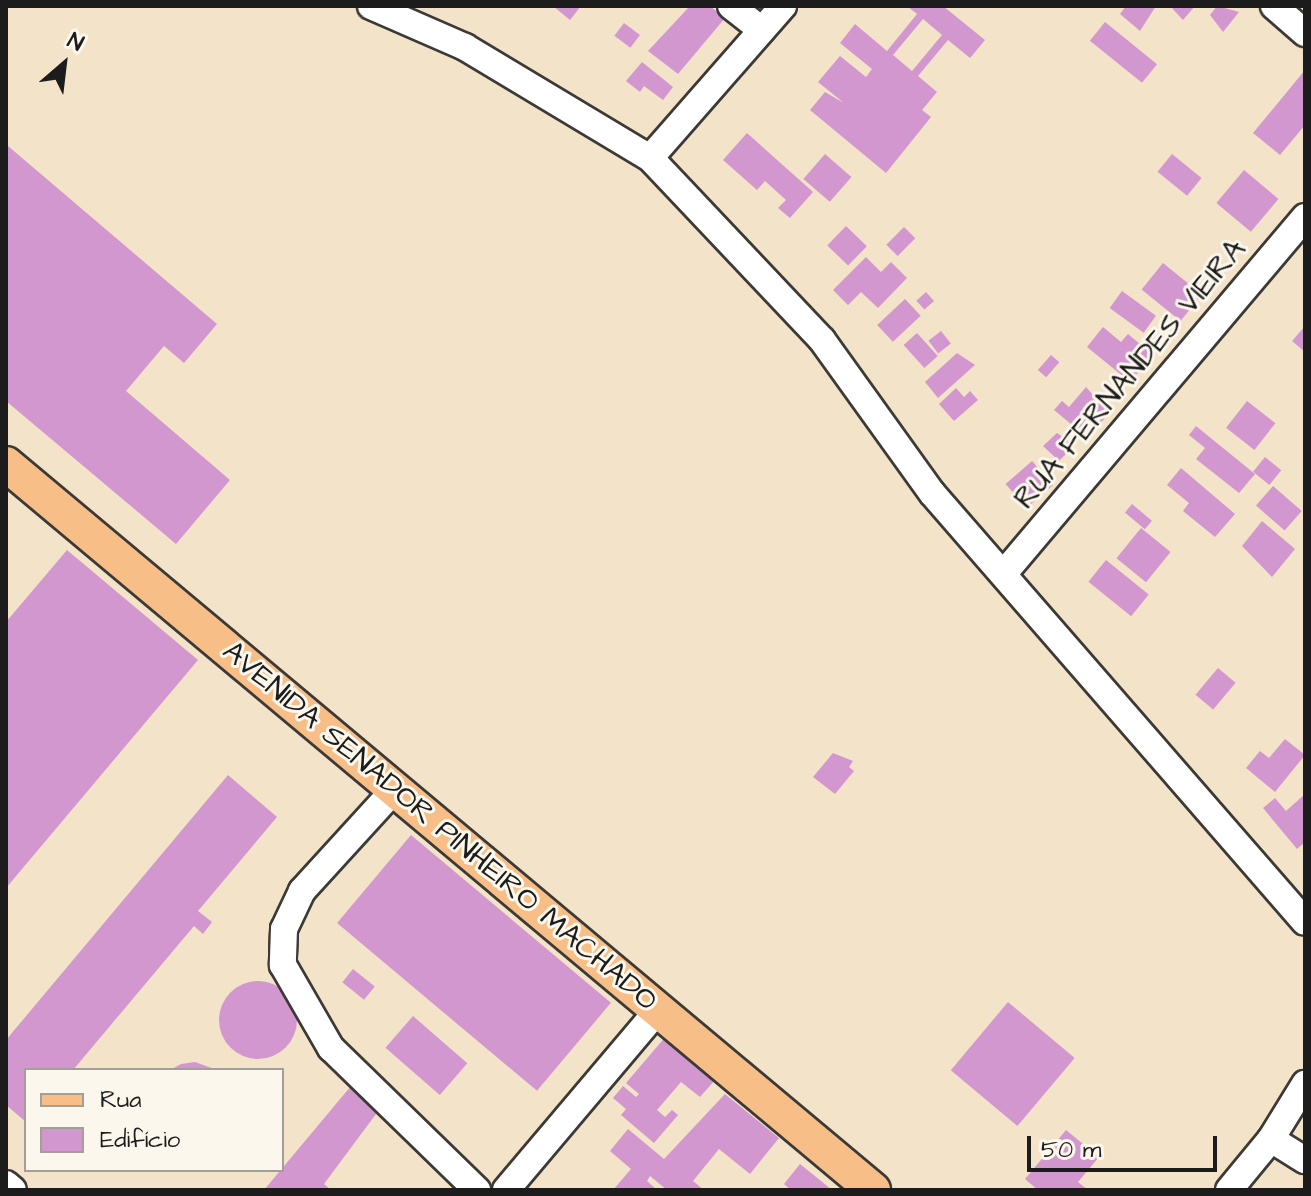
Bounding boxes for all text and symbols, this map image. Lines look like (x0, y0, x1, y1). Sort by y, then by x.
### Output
north arrow (24, 24, 104, 104)
text: N (62, 25, 89, 59)
street label: RUA FERNANDES VIEIRA (1007, 232, 1253, 516)
street label: AVENIDA SENADOR PINHEIRO MACHADO (215, 633, 665, 1019)
legend (24, 1068, 284, 1172)
text: Rua (100, 1083, 142, 1117)
scale bar (1031, 1120, 1221, 1170)
text: Edifício (100, 1123, 180, 1157)
text: 50 m (1041, 1133, 1101, 1167)

